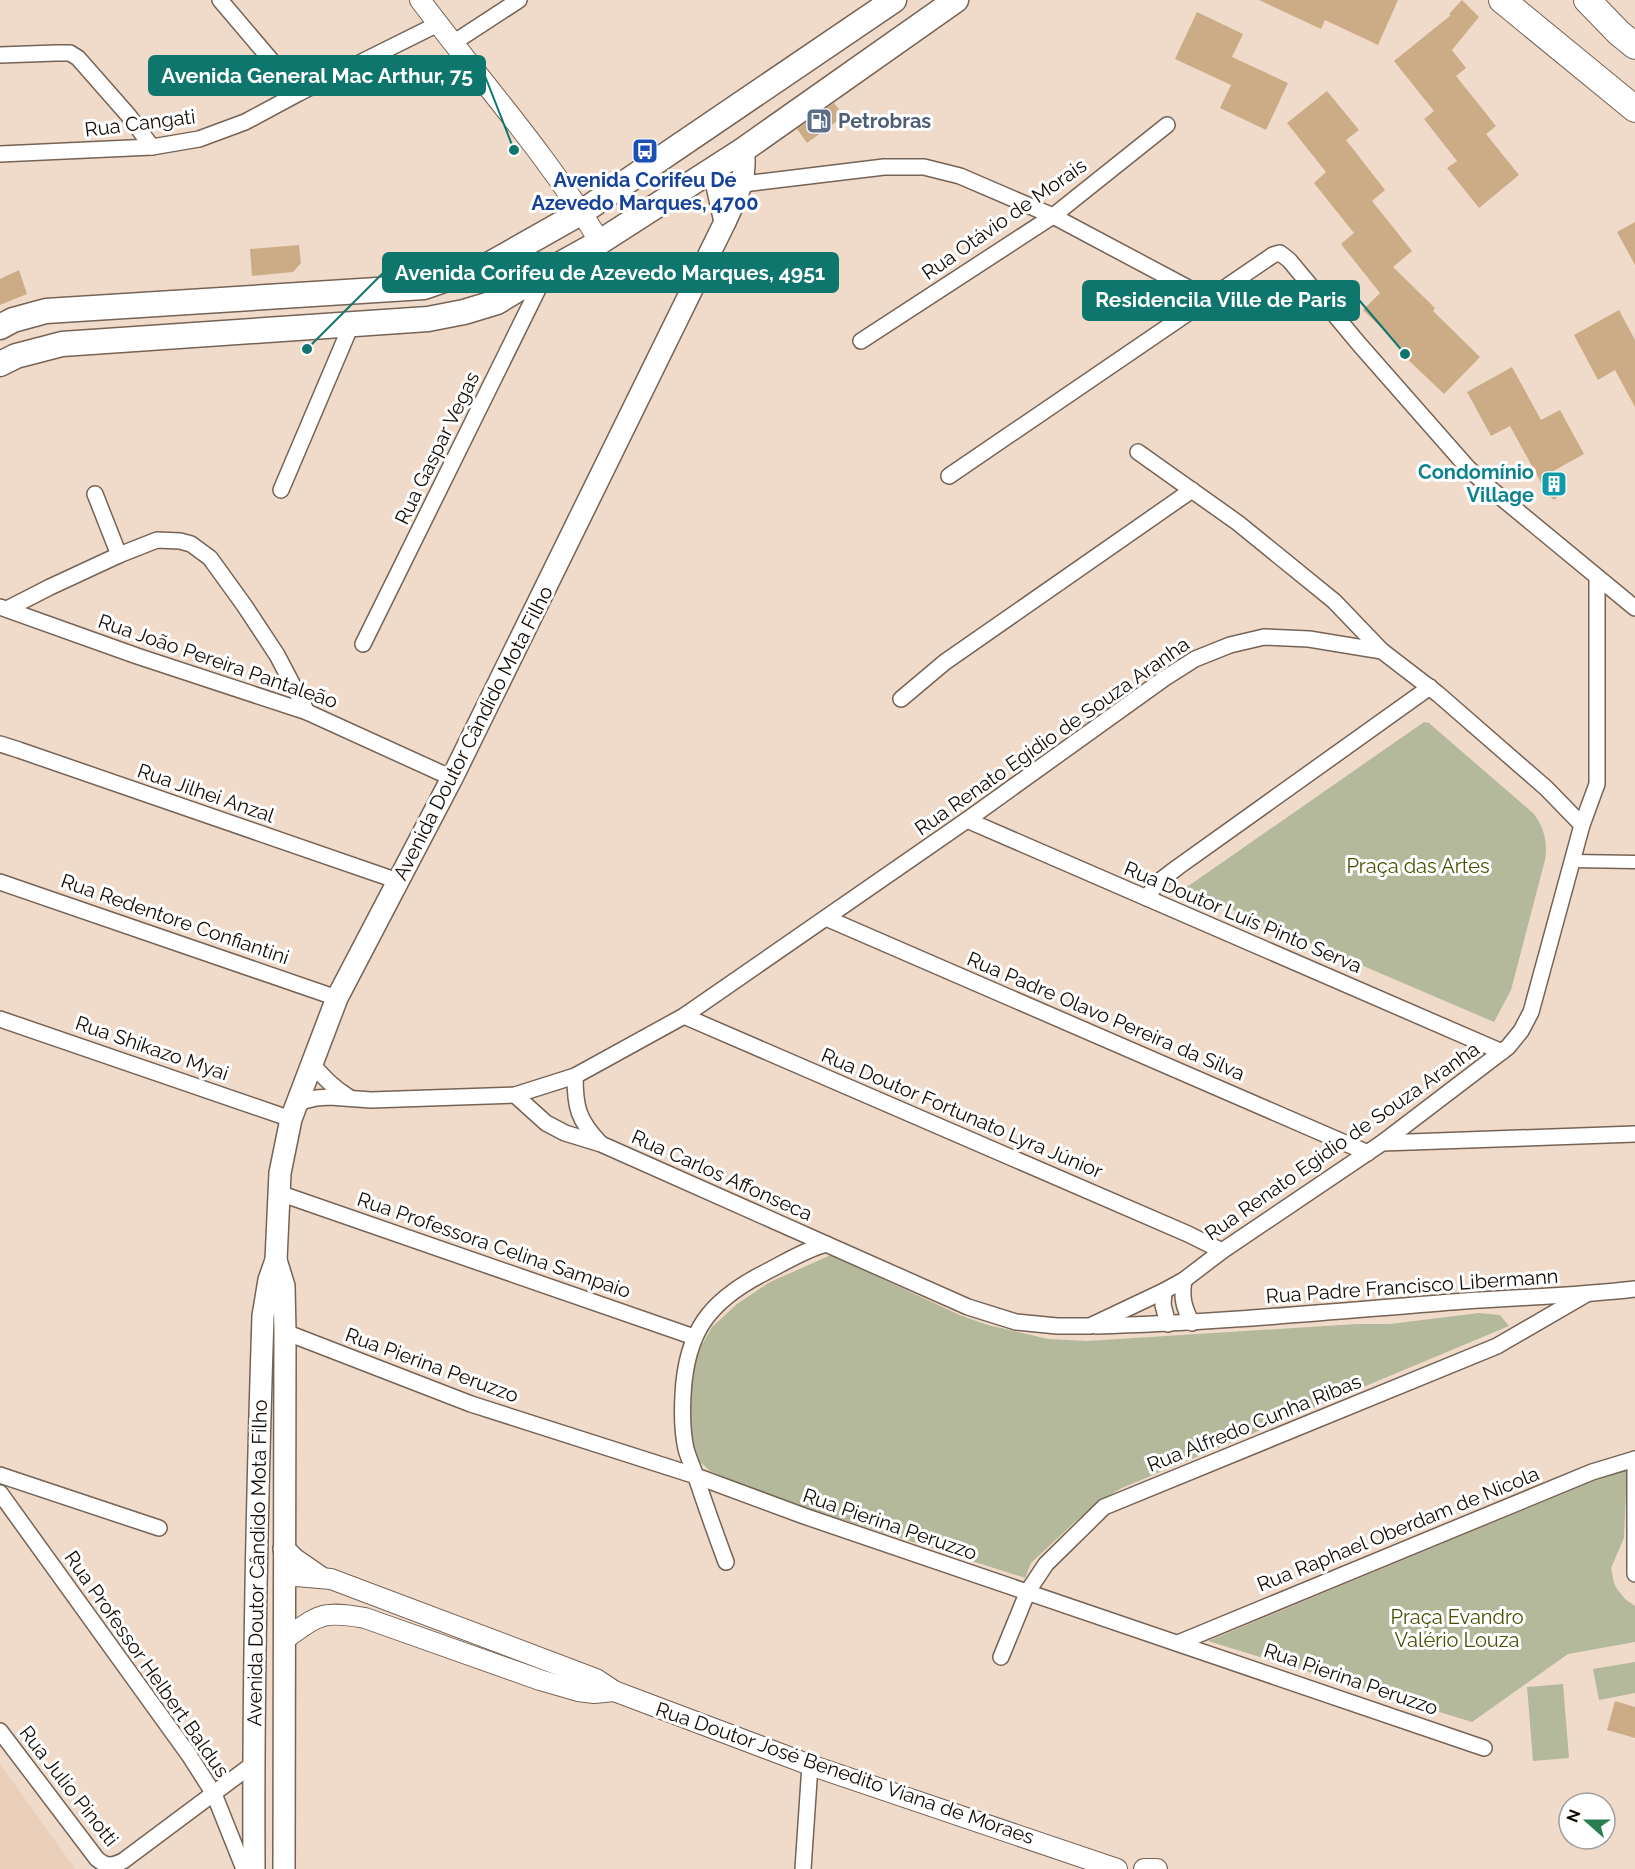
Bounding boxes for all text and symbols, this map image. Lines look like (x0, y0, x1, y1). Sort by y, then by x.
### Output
callout: Avenida General Mac Arthur, 75 (149, 56, 485, 95)
text: Avenida General Mac Arthur, 75 (161, 63, 473, 88)
street label: Rua Cangati (83, 104, 197, 142)
fuel station icon: Petrobras (804, 106, 834, 136)
place label: Petrobras (838, 109, 931, 133)
bus stop icon: Avenida Corifeu De Azevedo Marques, 4700 (630, 136, 660, 166)
street label: Rua Otávio de Morais (917, 153, 1091, 285)
place label: Avenida Corifeu De Azevedo Marques, 4700 (531, 168, 759, 215)
callout: Avenida Corifeu de Azevedo Marques, 4951 (383, 253, 838, 292)
text: Avenida Corifeu de Azevedo Marques, 4951 (395, 260, 825, 285)
callout: Residencila Ville de Paris (1083, 281, 1359, 320)
text: Residencila Ville de Paris (1095, 287, 1347, 312)
street label: Rua Gaspar Vegas (390, 368, 484, 528)
place label: Condomínio Village (1418, 460, 1534, 507)
building icon: Condomínio Village (1539, 469, 1569, 499)
street label: Avenida Doutor Cândido Mota Filho (388, 582, 558, 884)
street label: Rua João Pereira Pantaleão (95, 609, 341, 713)
street label: Rua Renato Egidio de Souza Aranha (910, 632, 1194, 840)
street label: Rua Jilhei Anzal (134, 758, 278, 828)
park label: Praça das Artes (1346, 854, 1490, 878)
street label: Rua Doutor Luís Pinto Serva (1121, 856, 1365, 978)
street label: Rua Redentore Confiantini (58, 869, 292, 969)
street label: Rua Padre Olavo Pereira da Silva (963, 946, 1249, 1086)
street label: Rua Shikazo Myai (72, 1011, 232, 1085)
street label: Rua Renato Egidio de Souza Aranha (1200, 1037, 1484, 1245)
street label: Rua Doutor Fortunato Lyra Júnior (818, 1043, 1106, 1183)
street label: Rua Carlos Affonseca (628, 1124, 816, 1226)
street label: Rua Professora Celina Sampaio (354, 1187, 634, 1303)
street label: Rua Padre Francisco Libermann (1265, 1264, 1559, 1308)
street label: Rua Pierina Peruzzo (342, 1322, 522, 1408)
street label: Rua Alfredo Cunha Ribas (1143, 1369, 1365, 1477)
street label: Avenida Doutor Cândido Mota Filho (242, 1399, 272, 1727)
street label: Rua Raphael Oberdam de Nicola (1253, 1461, 1543, 1597)
street label: Rua Pierina Peruzzo (800, 1483, 980, 1565)
street label: Rua Professor Helbert Baldus (59, 1546, 235, 1782)
park label: Praça Evandro Valério Louza (1390, 1605, 1524, 1652)
street label: Rua Pierina Peruzzo (1261, 1638, 1441, 1720)
street label: Rua Doutor José Benedito Viana de Moraes (653, 1697, 1037, 1849)
street label: Rua Julio Pinotti (14, 1721, 124, 1851)
north arrow (1557, 1791, 1617, 1851)
text: N (1562, 1807, 1585, 1825)

